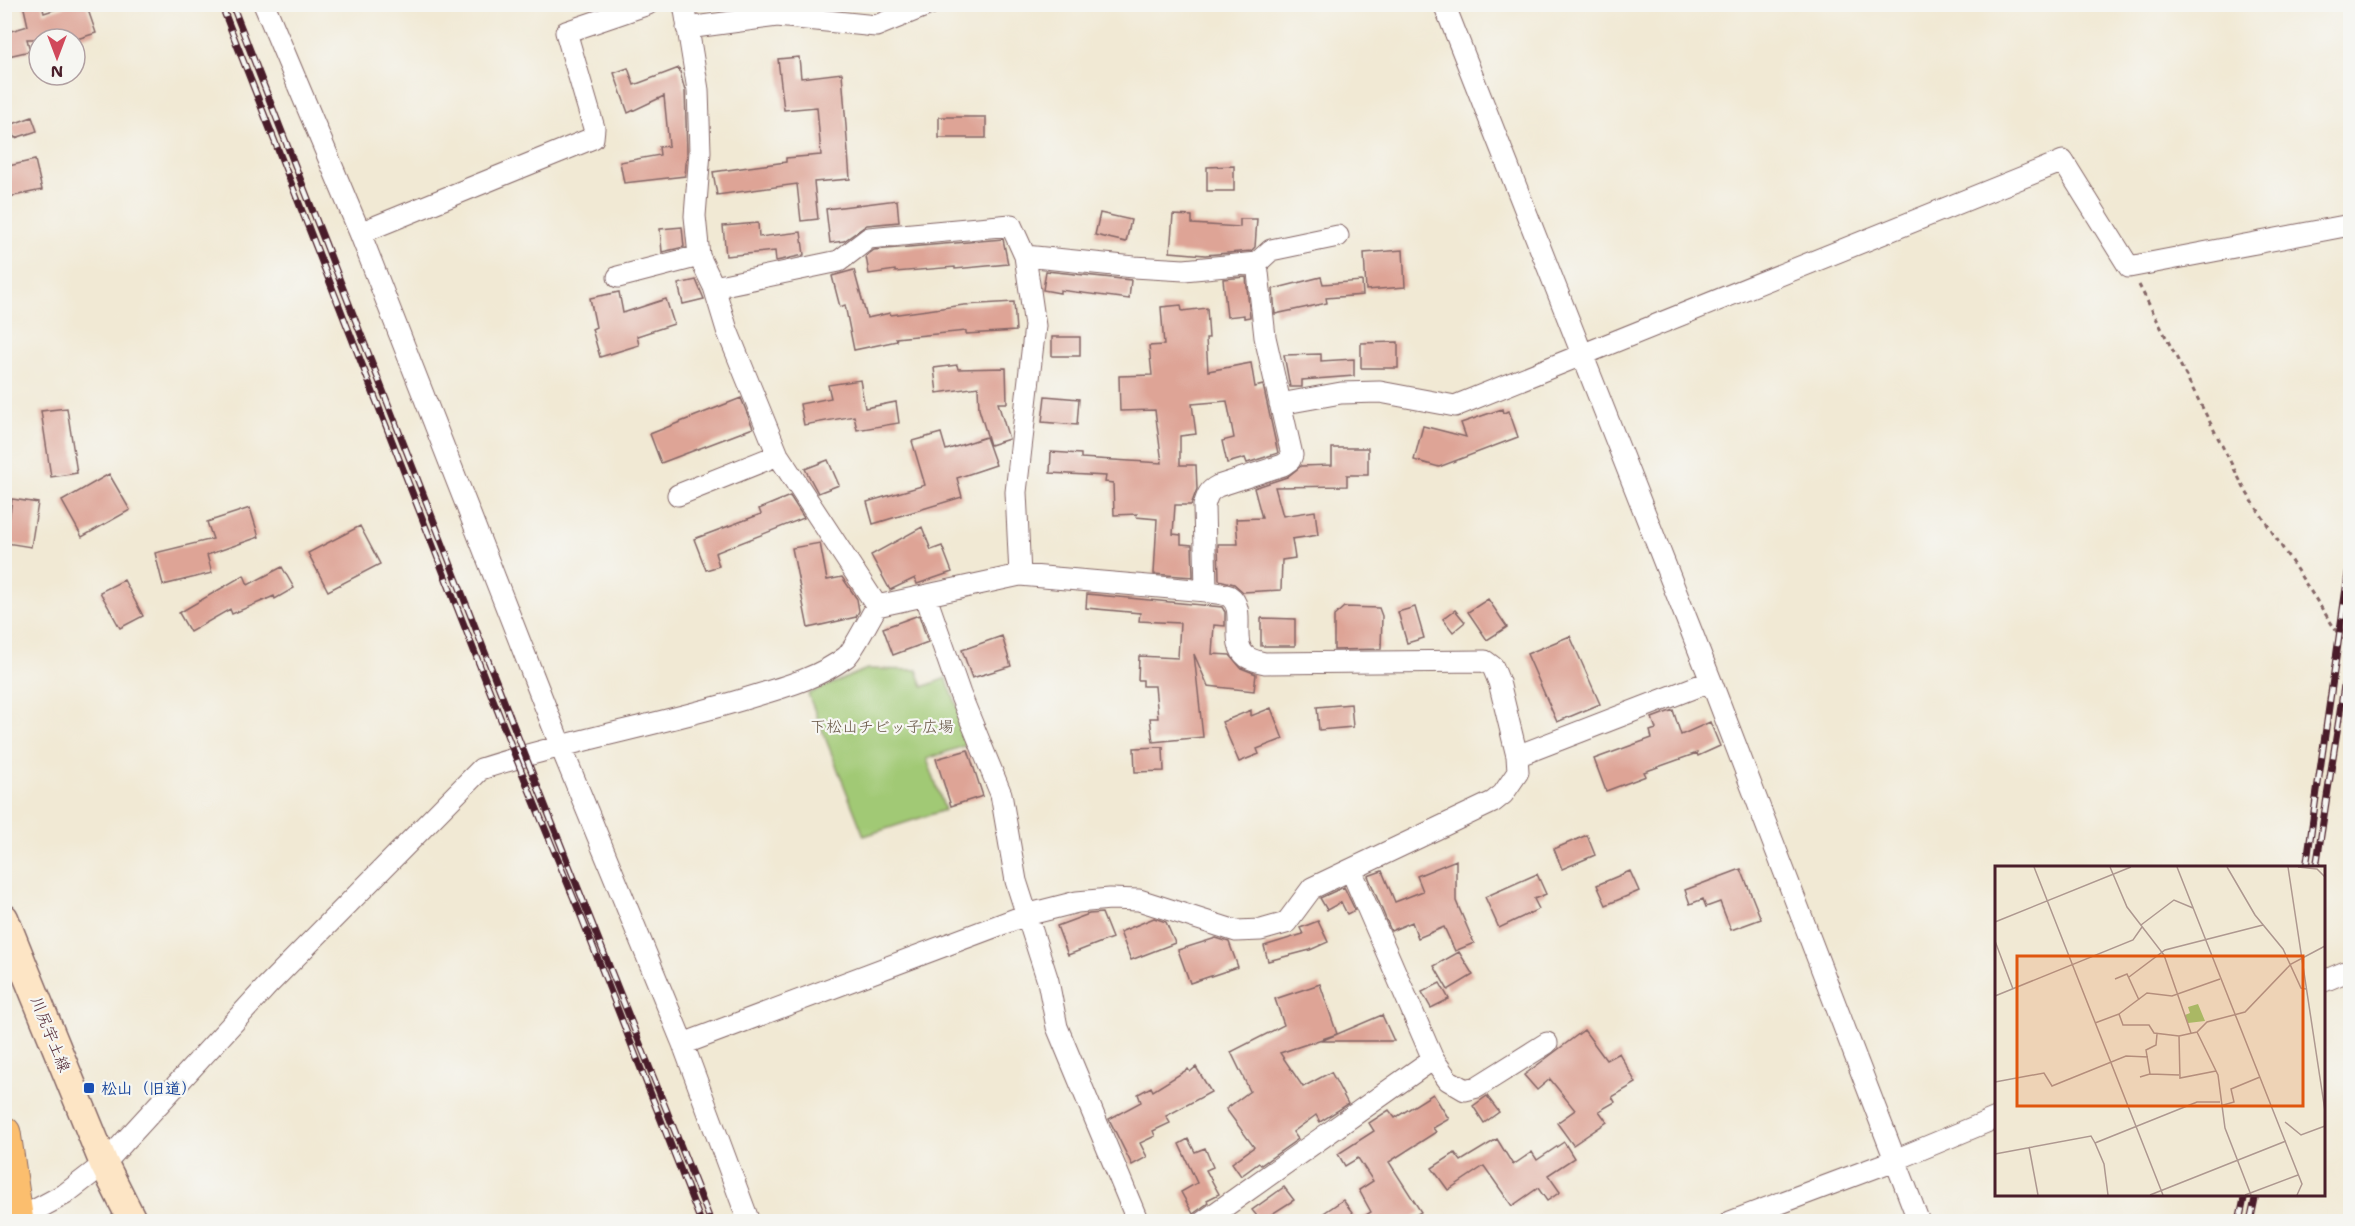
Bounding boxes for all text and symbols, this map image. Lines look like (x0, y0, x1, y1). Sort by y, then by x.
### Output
north arrow (27, 27, 87, 87)
text: N (51, 61, 63, 82)
park label: 下松山チビッ子広場 (810, 716, 954, 737)
inset map (1995, 866, 2325, 1196)
street label: 川尻宇土線 (26, 993, 75, 1075)
place label: 松山（旧道） (101, 1078, 197, 1099)
marker: 松山（旧道） (82, 1081, 96, 1095)

